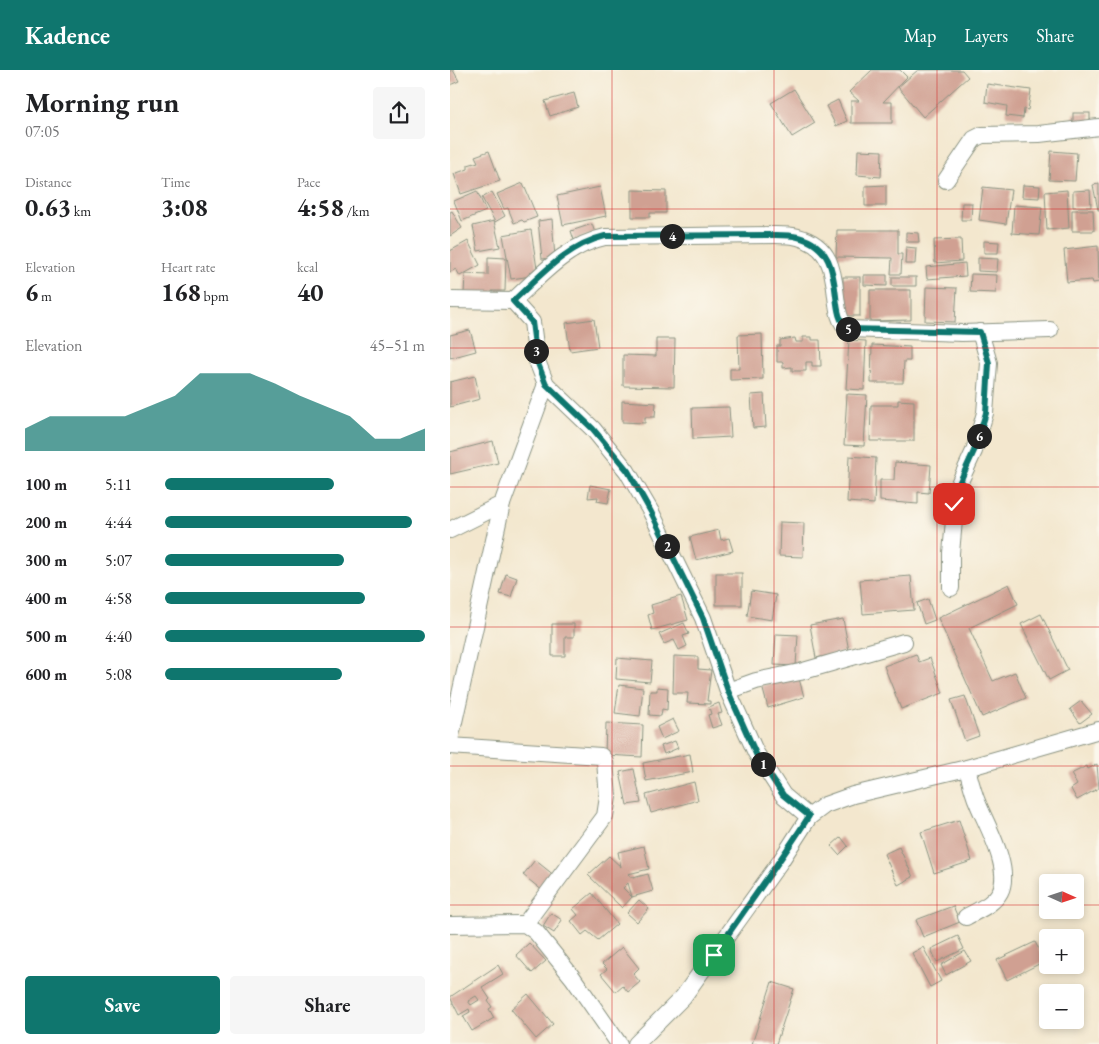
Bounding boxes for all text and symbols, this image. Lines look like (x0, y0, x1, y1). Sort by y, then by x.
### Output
text: Kadence (25, 20, 110, 51)
text: Map (904, 24, 936, 47)
text: Layers (964, 24, 1008, 47)
text: Share (1036, 24, 1074, 47)
text: Morning run (25, 84, 179, 120)
button: share (373, 87, 425, 139)
text: 07:05 (25, 121, 60, 142)
text: Distance (25, 173, 72, 191)
text: Time (161, 173, 190, 191)
text: Pace (297, 173, 321, 191)
text: 0.63 (25, 191, 71, 223)
text: 3:08 (161, 191, 208, 223)
text: 4:58 (297, 191, 344, 223)
text: km (71, 202, 91, 220)
text: /km (344, 202, 370, 220)
pin: 4 (660, 224, 684, 248)
text: 4 (669, 227, 676, 245)
text: Elevation (25, 258, 75, 276)
text: Heart rate (161, 258, 215, 276)
text: kcal (297, 258, 318, 276)
text: 6 (25, 276, 38, 308)
text: 168 (161, 276, 201, 308)
text: 40 (297, 276, 323, 308)
text: m (38, 287, 52, 305)
text: bpm (201, 287, 229, 305)
pin: 5 (836, 316, 860, 342)
text: 5 (845, 320, 852, 338)
text: Elevation (25, 335, 83, 356)
text: 45–51 m (370, 335, 425, 356)
pin: 3 (524, 338, 548, 364)
text: 3 (533, 342, 540, 360)
pin: 6 (966, 424, 992, 448)
text: 6 (976, 427, 983, 445)
text: 100 m (25, 474, 67, 495)
text: 5:11 (105, 474, 132, 495)
pin (933, 483, 975, 525)
icon: check (940, 490, 968, 518)
text: 200 m (25, 512, 67, 533)
text: 4:44 (105, 512, 132, 533)
pin: 2 (654, 534, 680, 558)
text: 2 (664, 537, 671, 555)
text: 300 m (25, 550, 67, 571)
text: 5:07 (105, 550, 132, 571)
text: 400 m (25, 588, 67, 609)
text: 4:58 (105, 588, 132, 609)
text: 500 m (25, 626, 67, 647)
text: 4:40 (105, 626, 132, 647)
text: 600 m (25, 664, 67, 685)
text: 5:08 (105, 664, 132, 685)
pin: 1 (750, 752, 776, 776)
text: 1 (760, 755, 767, 773)
north arrow (1039, 874, 1084, 919)
map controls (1039, 874, 1084, 1029)
button: + (1039, 929, 1084, 974)
pin (693, 934, 735, 976)
icon: arrive (700, 941, 728, 969)
button: Save (25, 976, 220, 1034)
button: Share (230, 976, 425, 1034)
button: − (1039, 984, 1084, 1029)

